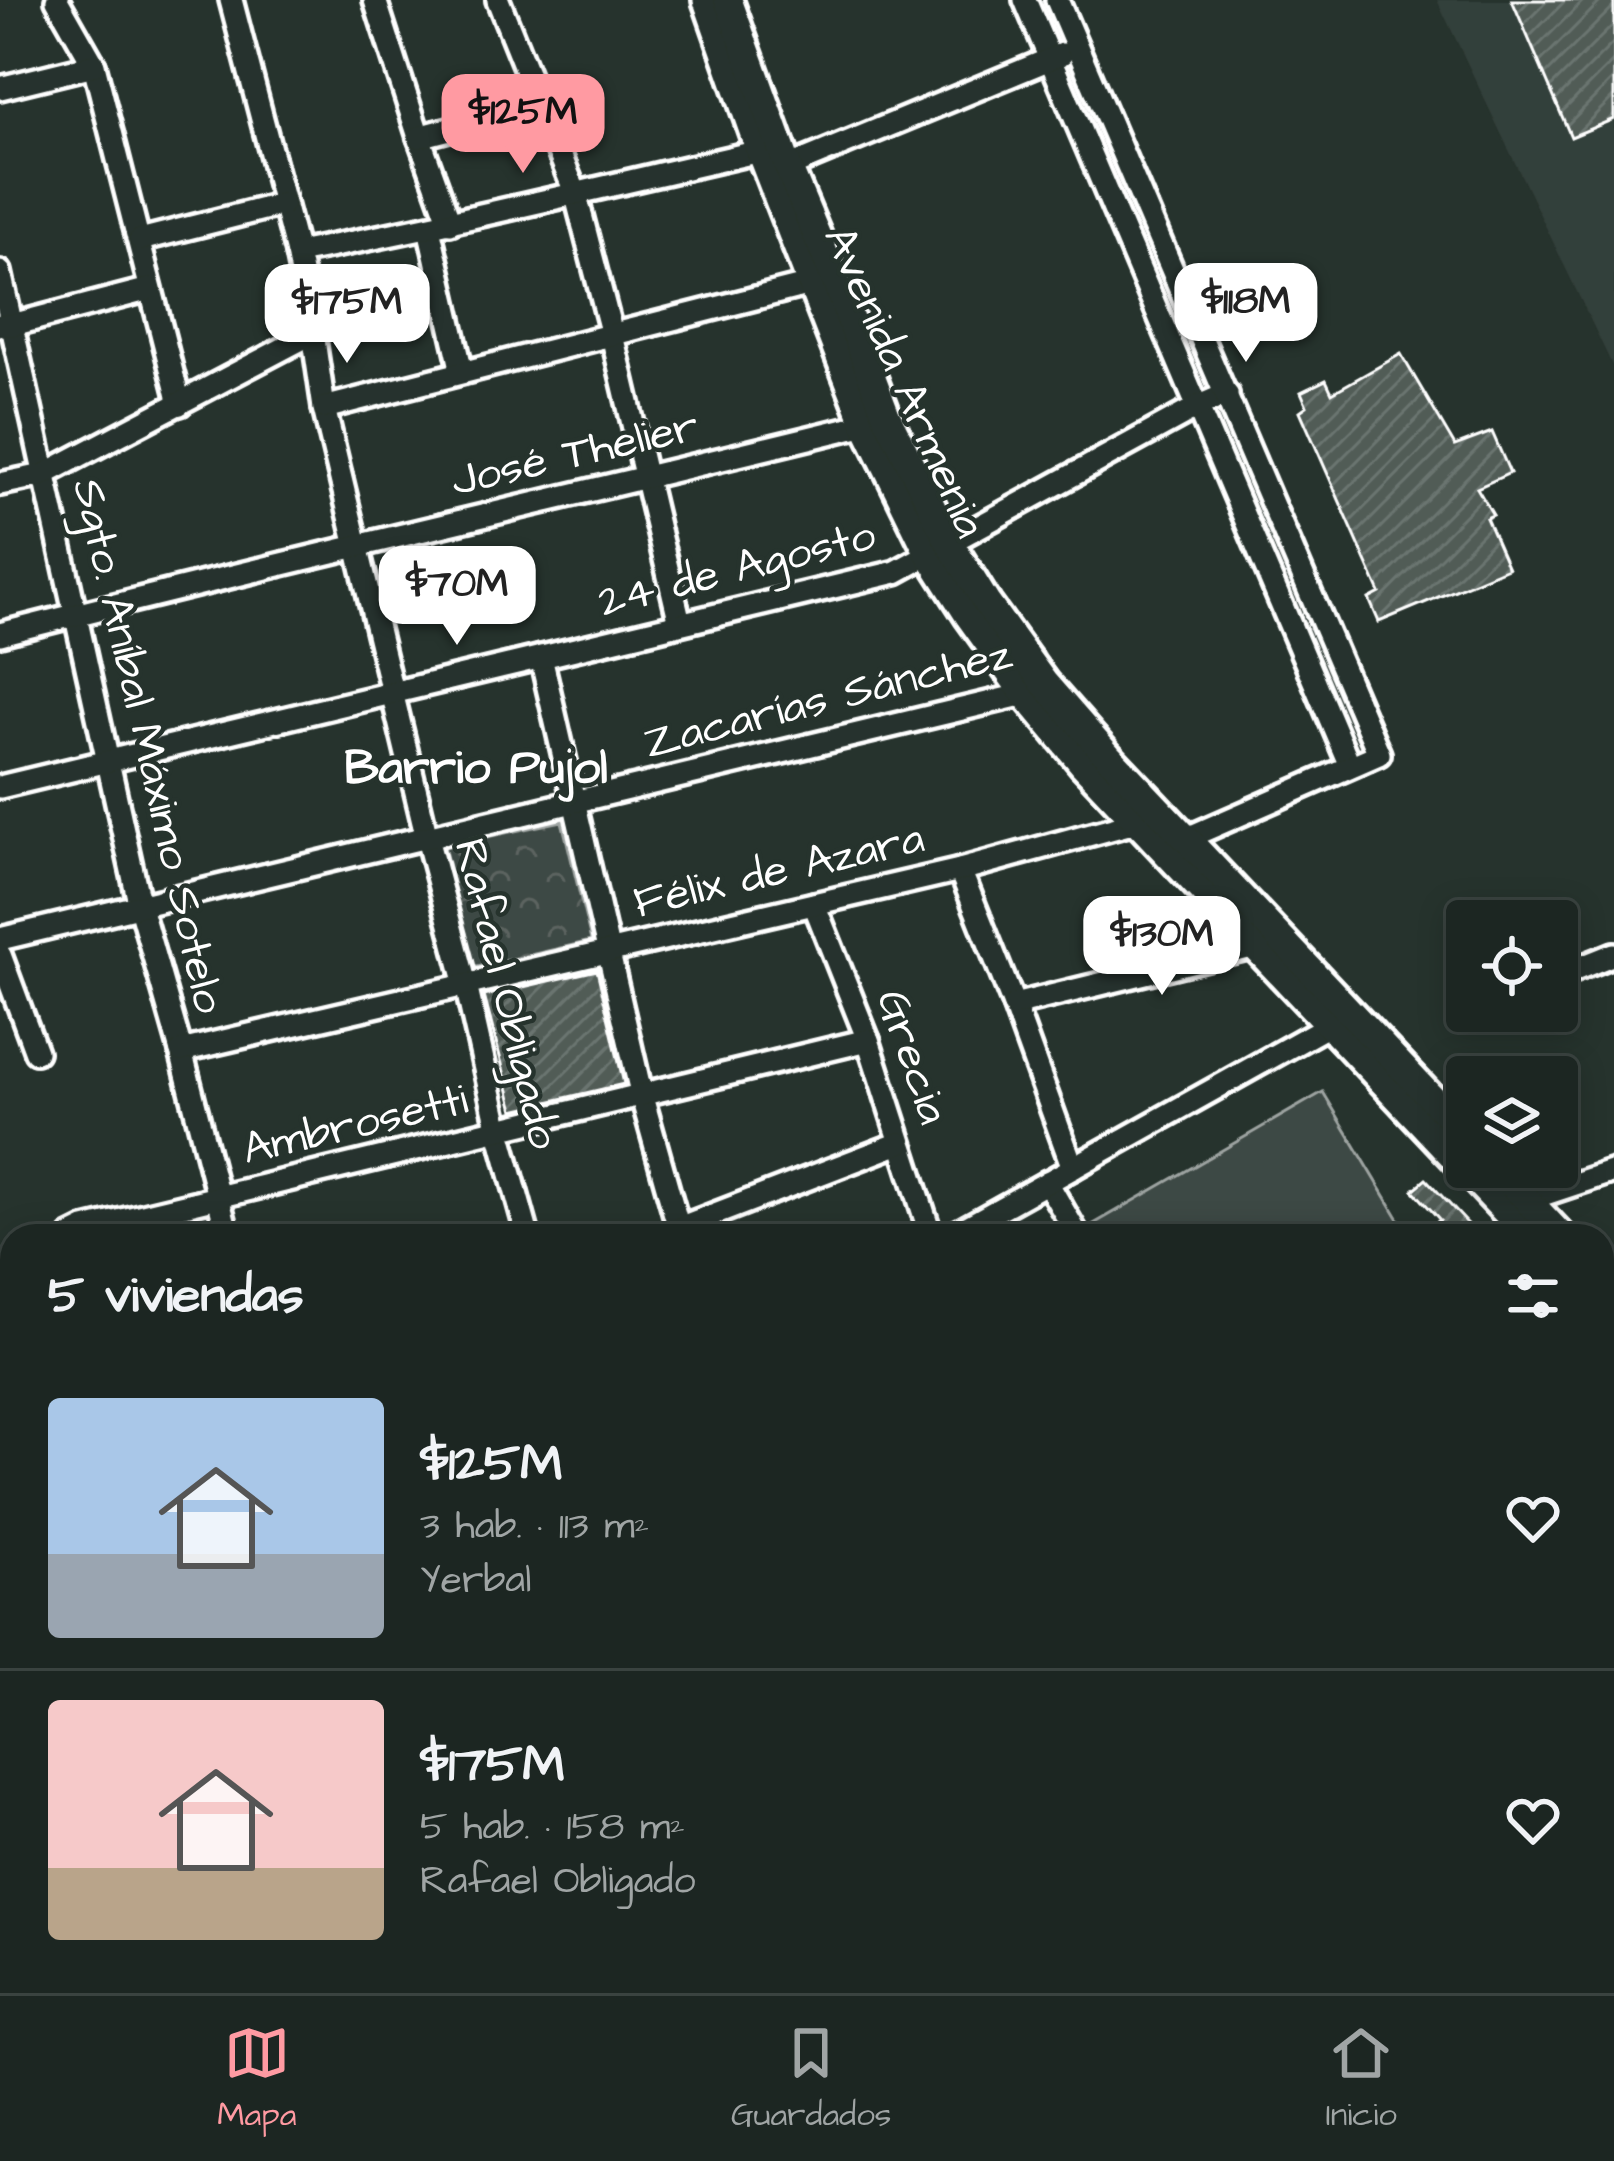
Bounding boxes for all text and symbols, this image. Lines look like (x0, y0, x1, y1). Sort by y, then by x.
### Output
pin: $125M (439, 74, 607, 176)
text: $125M (469, 86, 577, 140)
street label: Avenida Armenia (808, 216, 1000, 548)
pin: $118M (1162, 263, 1330, 365)
pin: $175M (263, 264, 431, 366)
text: $118M (1201, 275, 1291, 329)
text: $175M (292, 276, 402, 330)
street label: José Thelier (445, 395, 705, 513)
street label: Sgto. Aníbal Máximo Sotelo (56, 473, 240, 1019)
street label: 24 de Agosto (592, 505, 882, 633)
pin: $70M (386, 546, 528, 648)
text: $70M (406, 558, 508, 612)
street label: Zacarías Sánchez (638, 623, 1018, 775)
district label: Barrio Pujol (344, 736, 608, 802)
street label: Félix de Azara (628, 808, 930, 934)
street label: Rafael Obligado (437, 832, 575, 1156)
pin: $130M (1078, 896, 1246, 998)
map controls (1446, 900, 1578, 1188)
button: locate (1446, 900, 1578, 1032)
text: $130M (1110, 908, 1214, 962)
street label: Grecia (860, 981, 964, 1133)
button: layers (1446, 1056, 1578, 1188)
street label: Ambrosetti (236, 1069, 474, 1181)
text: 5 viviendas (48, 1261, 304, 1332)
icon: filters (1500, 1263, 1566, 1329)
text: $125M (420, 1429, 562, 1500)
icon: home (144, 1446, 288, 1590)
icon: heart (1500, 1485, 1566, 1551)
text: 3 hab. · 113 m² (420, 1500, 649, 1554)
text: Yerbal (420, 1554, 531, 1608)
text: $175M (420, 1730, 565, 1801)
icon: home (144, 1748, 288, 1892)
icon: heart (1500, 1787, 1566, 1853)
text: 5 hab. · 158 m² (420, 1801, 685, 1855)
text: Rafael Obligado (420, 1855, 695, 1909)
tab: Mapa (217, 2020, 296, 2138)
tab: Guardados (731, 2020, 891, 2138)
tab: Inicio (1326, 2020, 1397, 2138)

